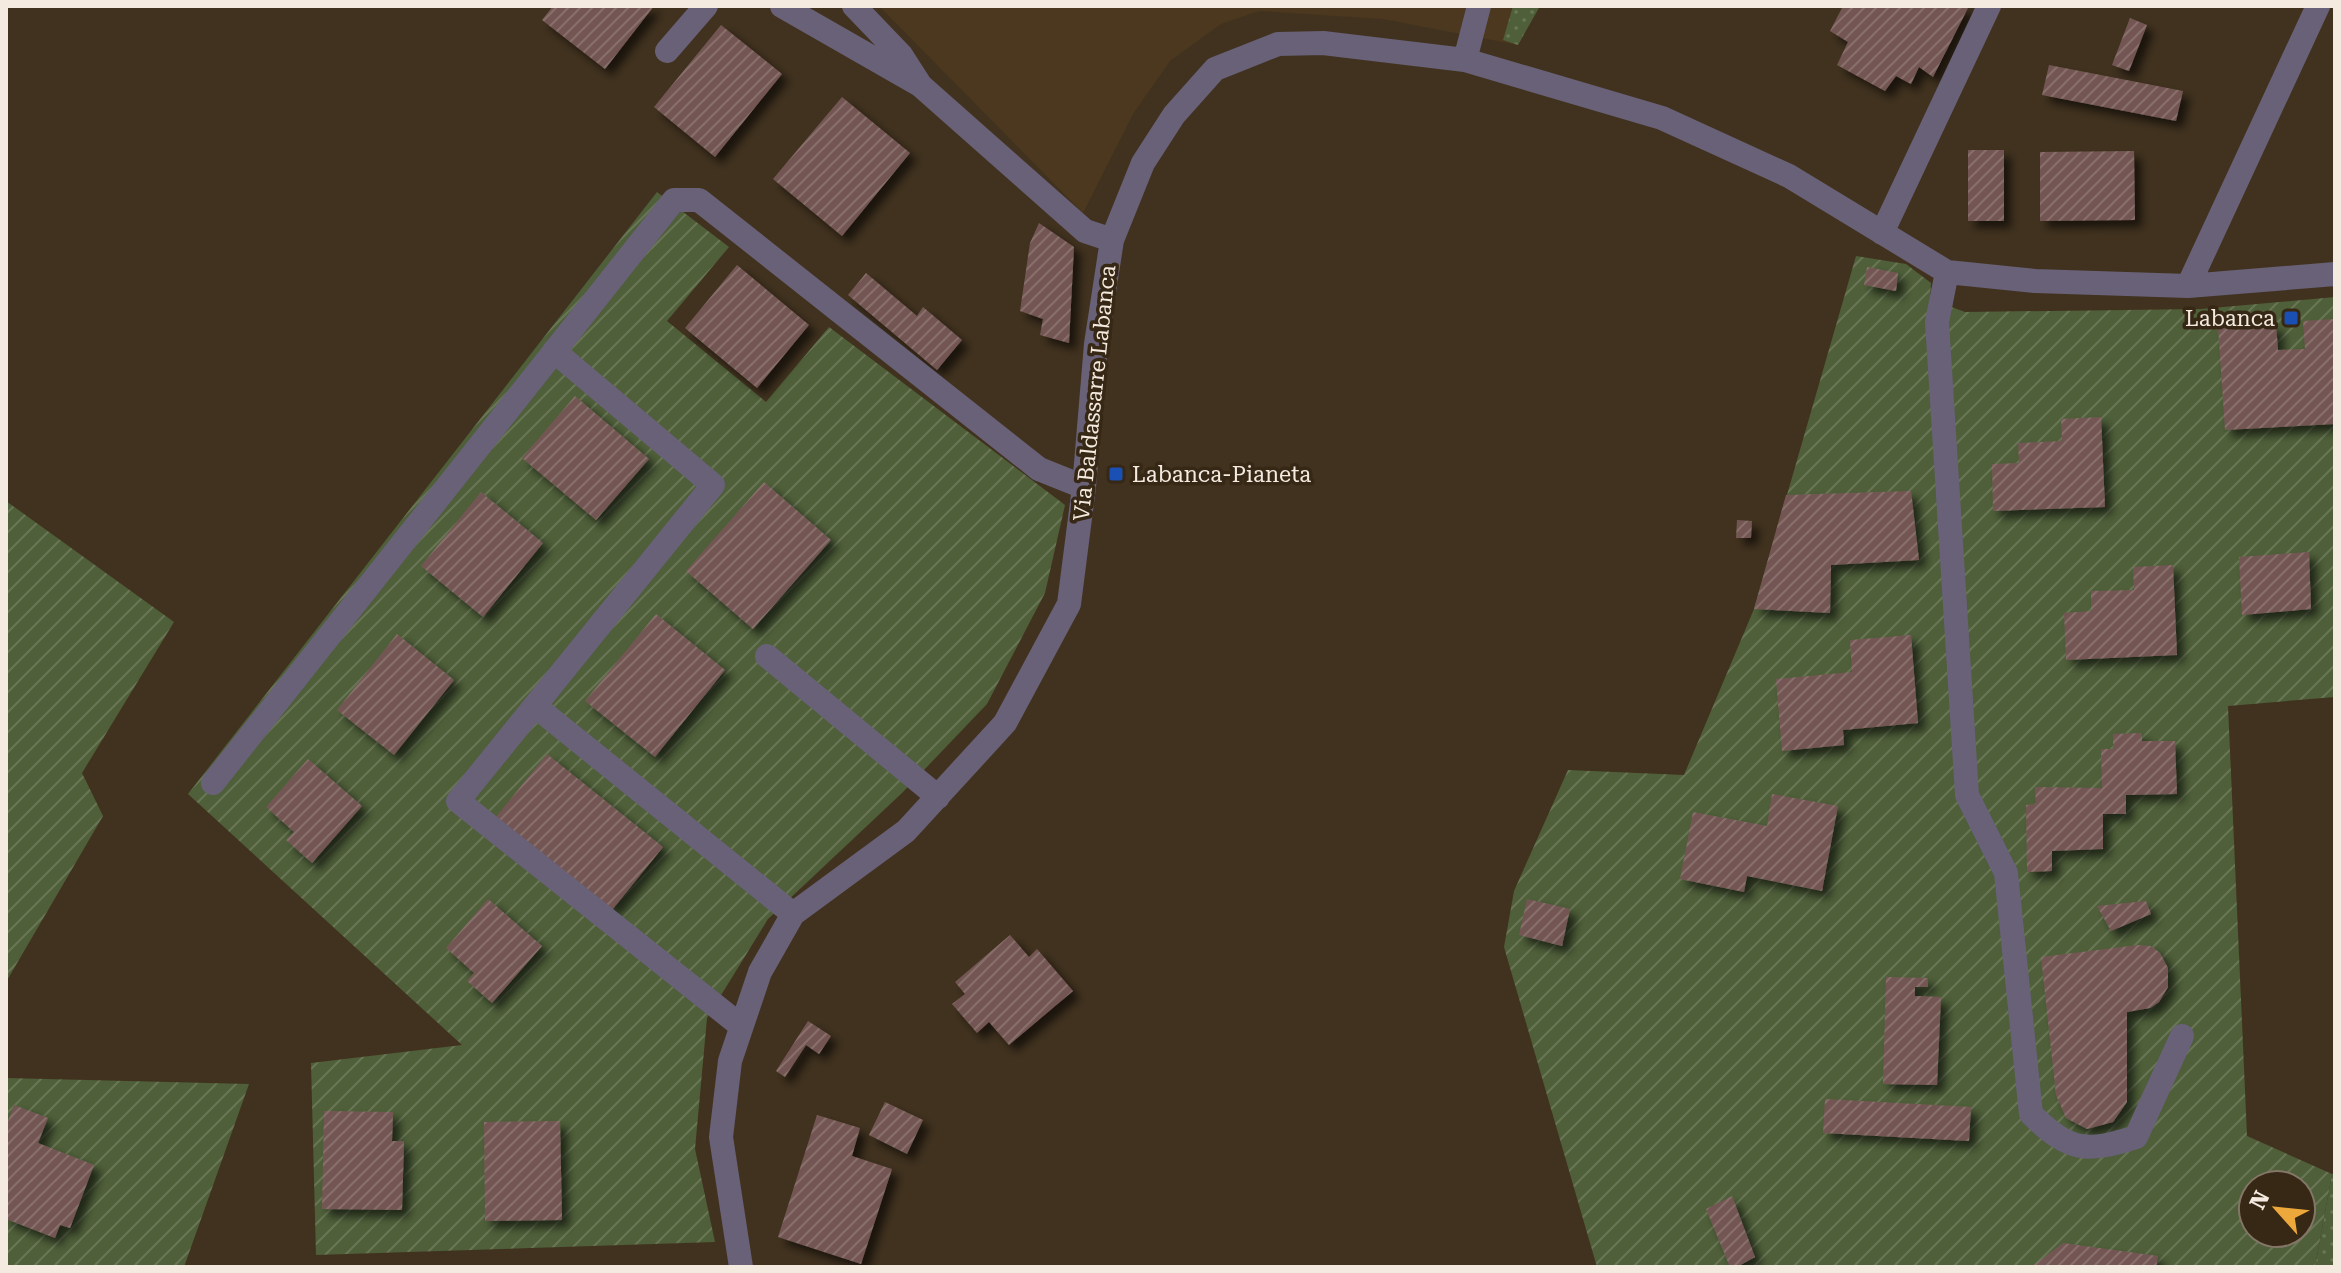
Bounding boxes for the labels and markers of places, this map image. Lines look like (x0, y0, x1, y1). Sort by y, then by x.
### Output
place label: Labanca (2185, 306, 2275, 331)
marker: Labanca (2282, 309, 2300, 327)
place label: Labanca-Pianeta (1132, 462, 1311, 487)
marker: Labanca-Pianeta (1107, 465, 1125, 483)

